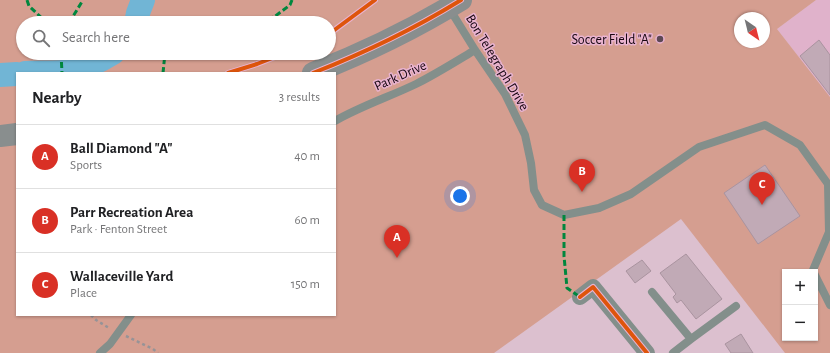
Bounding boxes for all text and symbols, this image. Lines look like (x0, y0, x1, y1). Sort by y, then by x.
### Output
street label: Bon Telegraph Drive (463, 12, 531, 113)
north arrow (734, 12, 770, 48)
search box (16, 16, 336, 60)
icon: search (30, 27, 52, 49)
text: Search here (62, 30, 130, 45)
place label: Soccer Field "A" (572, 33, 652, 47)
marker: Soccer Field "A" (655, 34, 665, 44)
street label: Park Drive (372, 58, 429, 94)
text: Nearby (32, 89, 82, 106)
text: 3 results (279, 91, 320, 104)
text: Ball Diamond "A" (70, 141, 173, 156)
text: A (41, 150, 49, 163)
text: 40 m (294, 150, 320, 163)
text: Sports (70, 159, 102, 172)
pin: B (569, 159, 595, 192)
pin: C (749, 172, 775, 205)
your location (450, 186, 470, 206)
text: Parr Recreation Area (70, 205, 193, 220)
text: B (41, 214, 49, 227)
text: 60 m (294, 214, 320, 227)
text: Park · Fenton Street (70, 223, 167, 236)
pin: A (384, 225, 410, 258)
text: Wallaceville Yard (70, 269, 173, 284)
map controls (782, 269, 818, 341)
button: + (782, 269, 818, 305)
text: C (42, 278, 48, 291)
text: 150 m (291, 278, 320, 291)
text: Place (70, 287, 97, 300)
button: − (782, 305, 818, 341)

